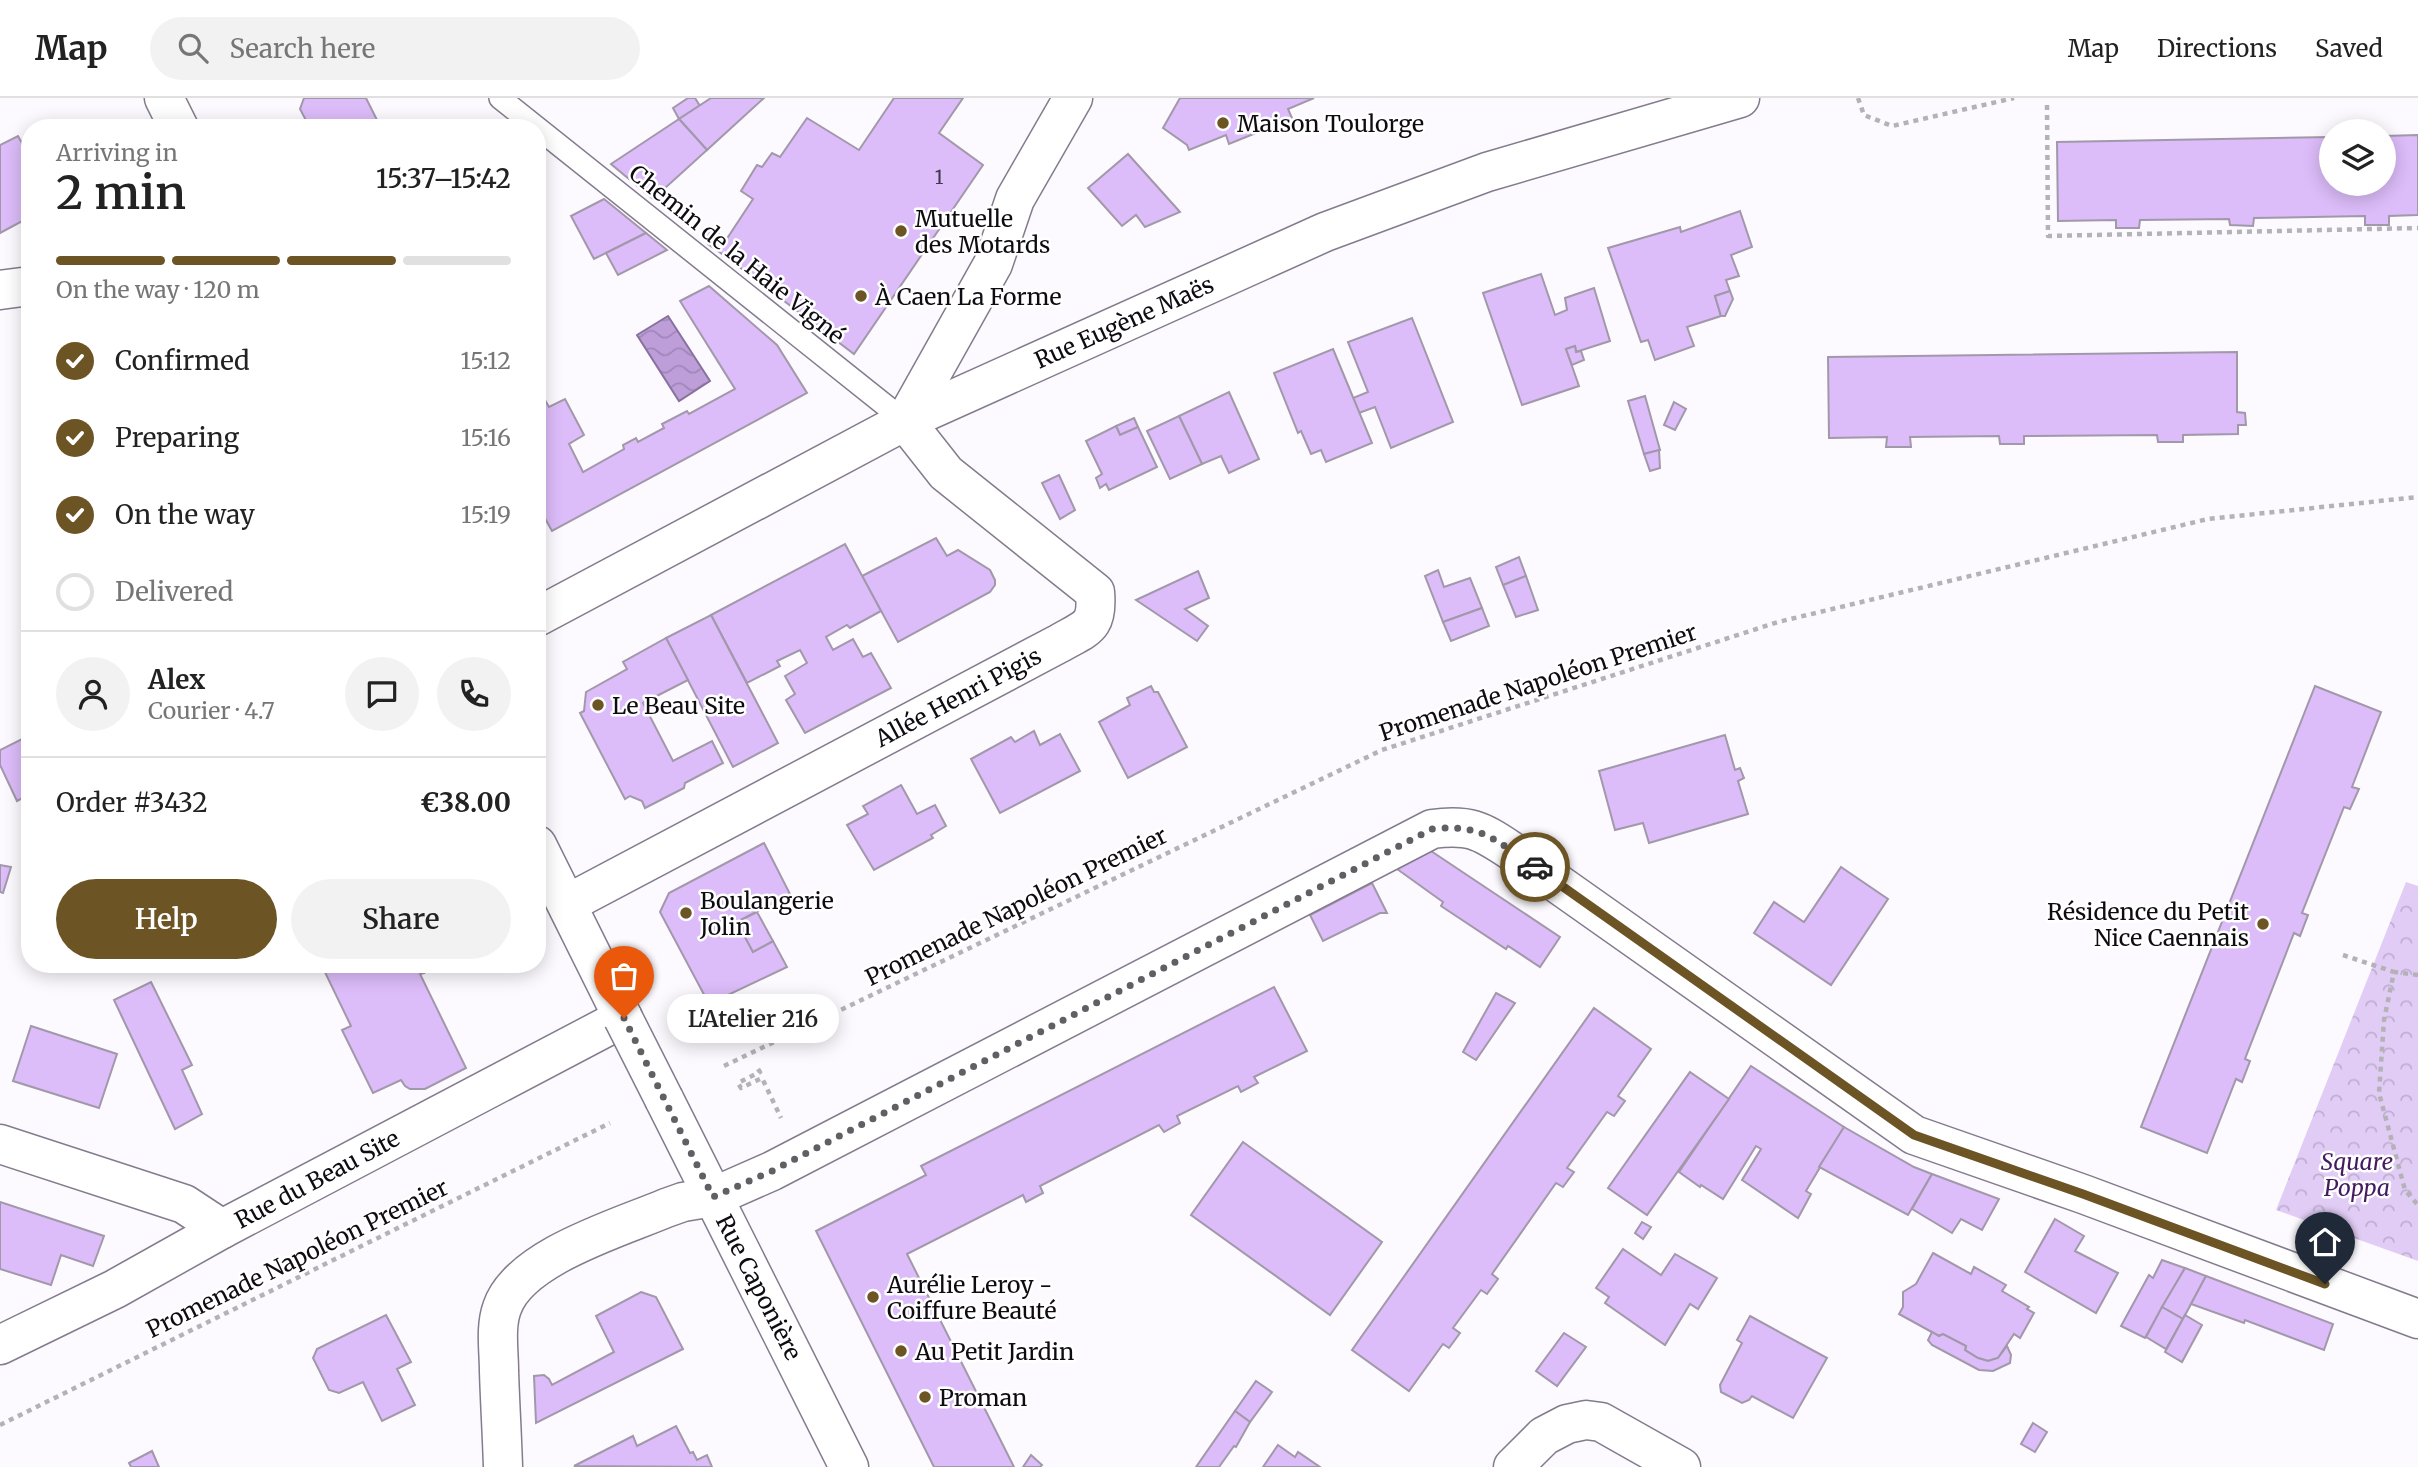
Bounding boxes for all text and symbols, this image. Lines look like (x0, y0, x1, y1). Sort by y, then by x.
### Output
search box (150, 17, 640, 80)
text: Map (35, 28, 108, 69)
icon: search (174, 29, 212, 67)
text: Search here (230, 32, 375, 65)
text: Map (2068, 33, 2119, 64)
text: Directions (2157, 33, 2277, 64)
text: Saved (2315, 33, 2383, 64)
place label: Maison Toulorge (1237, 109, 1424, 138)
marker: Maison Toulorge (1215, 115, 1231, 131)
map controls (2319, 119, 2396, 196)
button: layers (2319, 119, 2396, 196)
text: Arriving in (56, 138, 178, 167)
street label: Chemin de la Haie Vigné (623, 158, 851, 350)
text: 15:37–15:42 (376, 162, 511, 195)
text: 2 min (56, 164, 186, 222)
house number: 1 (935, 165, 944, 189)
place label: Mutuelle des Motards (915, 204, 1050, 259)
marker: Mutuelle des Motards (893, 223, 909, 239)
street label: Rue Eugène Maës (1030, 269, 1218, 375)
text: On the way · 120 m (56, 275, 260, 304)
place label: À Caen La Forme (874, 282, 1061, 311)
marker: À Caen La Forme (853, 288, 869, 304)
icon: check (56, 342, 94, 380)
text: Confirmed (115, 344, 250, 377)
text: 15:12 (461, 346, 511, 375)
icon: check (56, 419, 94, 457)
text: Preparing (115, 421, 239, 454)
text: 15:16 (461, 423, 511, 452)
icon: check (56, 496, 94, 534)
text: On the way (115, 498, 255, 531)
text: 15:19 (461, 500, 511, 529)
text: Delivered (115, 575, 234, 608)
street label: Promenade Napoléon Premier (1376, 617, 1700, 747)
street label: Allée Henri Pigis (869, 641, 1046, 753)
button: person (56, 657, 130, 731)
button: chat (345, 657, 419, 731)
button: phone (437, 657, 511, 731)
text: Alex (148, 663, 205, 696)
place label: Le Beau Site (612, 691, 745, 720)
text: Courier · 4.7 (148, 696, 275, 725)
marker: Le Beau Site (590, 697, 606, 713)
text: Order #3432 (56, 786, 208, 819)
text: €38.00 (420, 786, 511, 819)
street label: Promenade Napoléon Premier (860, 820, 1172, 992)
courier (1500, 832, 1570, 902)
icon: car (1516, 848, 1554, 886)
button: Help (56, 879, 277, 959)
button: Share (291, 879, 511, 959)
place label: Boulangerie Jolin (699, 886, 834, 941)
place label: Résidence du Petit Nice Caennais (2047, 897, 2249, 952)
marker: Boulangerie Jolin (678, 905, 694, 921)
marker: Résidence du Petit Nice Caennais (2255, 916, 2271, 932)
pin (594, 946, 654, 1018)
icon: bag (605, 957, 643, 995)
callout: L'Atelier 216 (666, 993, 838, 1042)
text: L'Atelier 216 (688, 1004, 818, 1033)
street label: Rue du Beau Site (230, 1123, 404, 1235)
park label: Square Poppa (2321, 1147, 2393, 1202)
street label: Promenade Napoléon Premier (141, 1172, 453, 1344)
street label: Rue Caponière (710, 1209, 808, 1365)
pin (2295, 1212, 2355, 1284)
icon: home (2306, 1223, 2344, 1261)
place label: Aurélie Leroy - Coiffure Beauté (886, 1270, 1056, 1325)
marker: Aurélie Leroy - Coiffure Beauté (865, 1289, 881, 1305)
place label: Au Petit Jardin (914, 1337, 1074, 1366)
marker: Au Petit Jardin (893, 1343, 909, 1359)
place label: Proman (939, 1383, 1027, 1412)
marker: Proman (917, 1389, 933, 1405)

